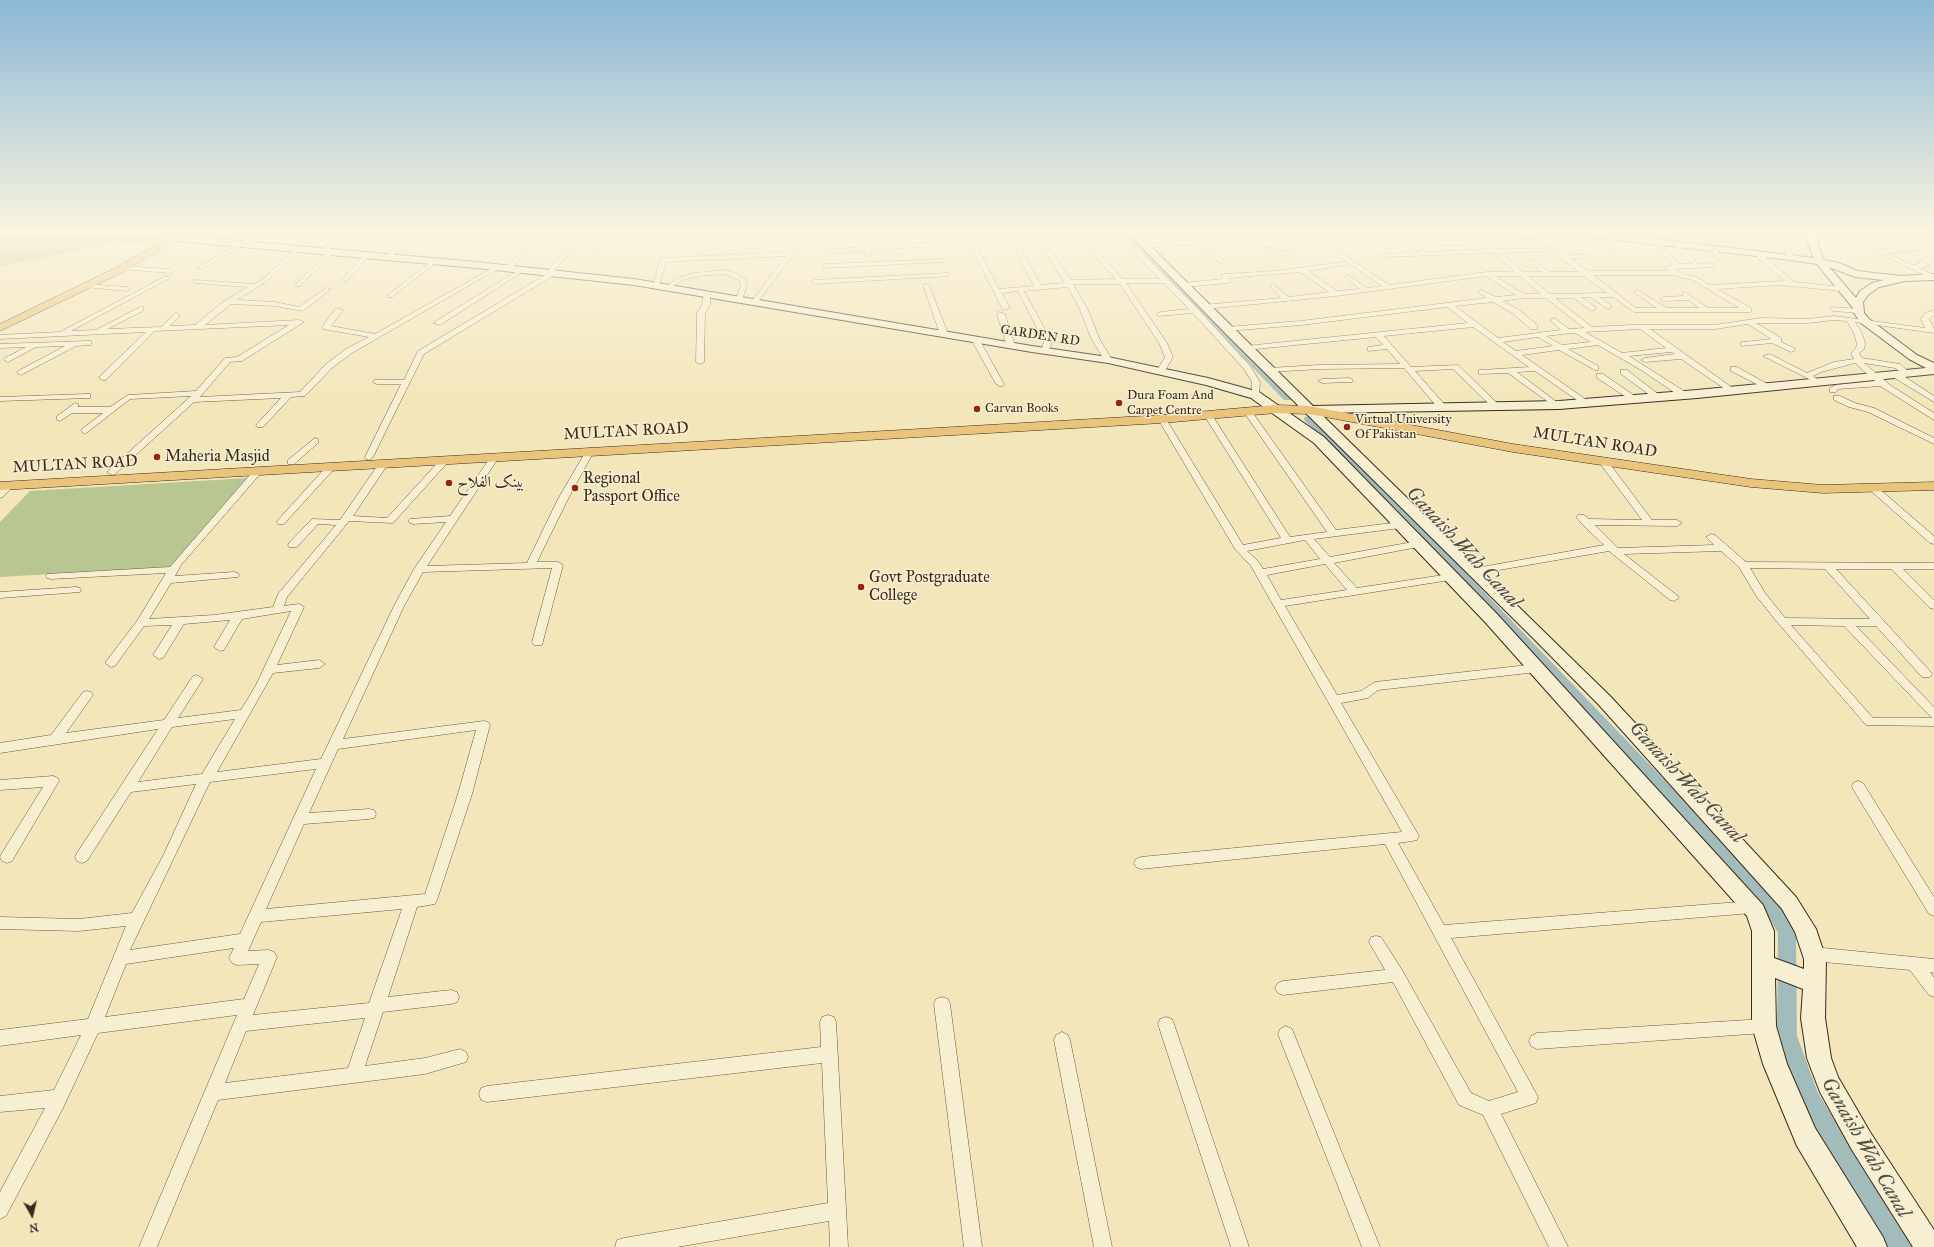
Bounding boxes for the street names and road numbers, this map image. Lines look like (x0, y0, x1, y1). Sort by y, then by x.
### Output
street label: GARDEN RD (999, 322, 1081, 350)
street label: MULTAN ROAD (563, 419, 689, 445)
street label: MULTAN ROAD (1532, 424, 1658, 462)
street label: MULTAN ROAD (12, 452, 138, 478)

